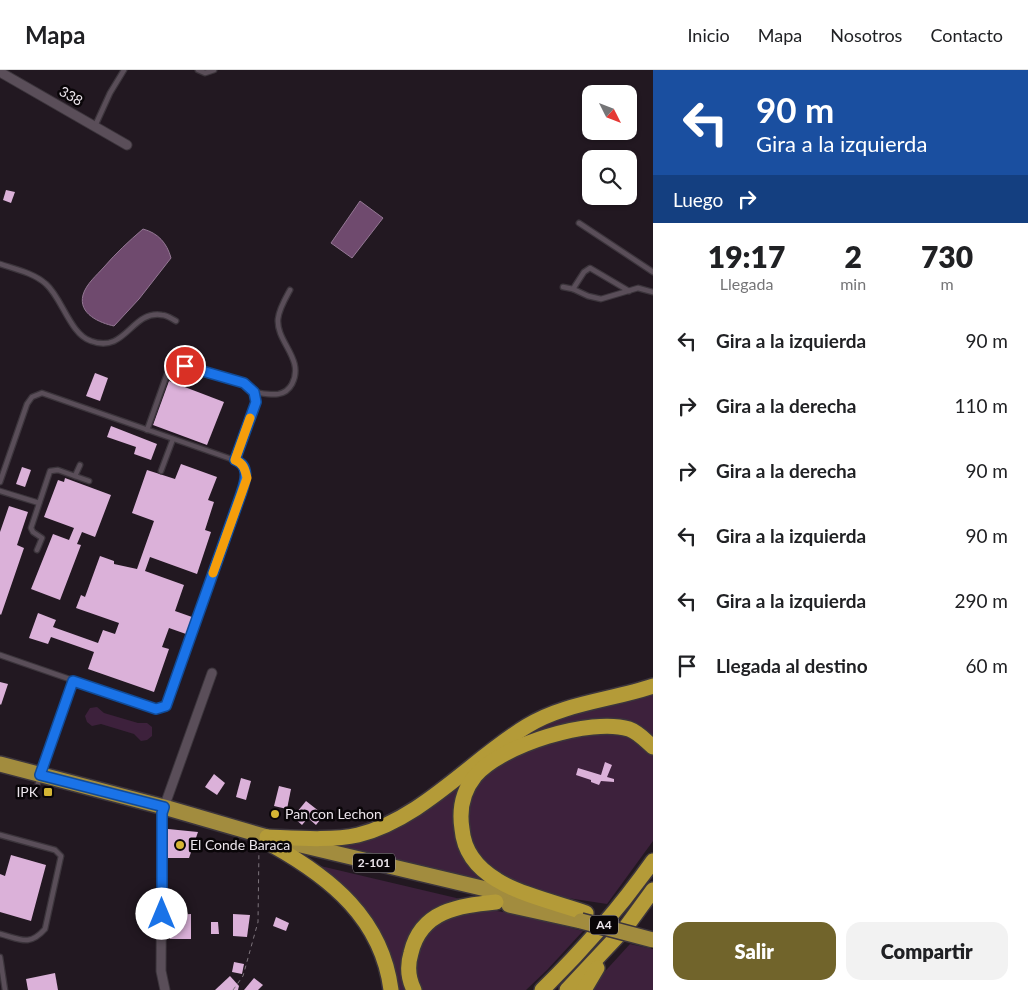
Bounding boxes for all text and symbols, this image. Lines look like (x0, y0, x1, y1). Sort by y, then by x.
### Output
text: Mapa (25, 20, 85, 49)
text: Inicio (687, 24, 730, 46)
text: Mapa (758, 24, 802, 46)
text: Nosotros (830, 24, 902, 46)
text: Contacto (930, 24, 1003, 46)
street label: 338 (56, 82, 86, 109)
north arrow (582, 85, 638, 140)
map controls (582, 85, 637, 205)
text: 90 m (756, 88, 834, 130)
icon: left (673, 90, 738, 155)
text: Gira a la izquierda (756, 130, 927, 157)
button: search (582, 150, 637, 205)
icon: right (733, 185, 761, 213)
text: Luego (673, 188, 723, 211)
text: 19:17 (708, 238, 785, 274)
text: 2 (844, 238, 862, 274)
text: 730 (921, 238, 973, 274)
text: Llegada (720, 274, 773, 293)
text: min (840, 274, 866, 293)
text: m (940, 274, 954, 293)
icon: left (673, 327, 701, 355)
text: Gira a la izquierda (716, 329, 866, 352)
text: 90 m (965, 329, 1008, 352)
pin (164, 345, 206, 387)
icon: arrive (171, 352, 199, 380)
icon: right (673, 392, 701, 420)
text: Gira a la derecha (716, 394, 856, 417)
text: 110 m (954, 394, 1008, 417)
icon: right (673, 457, 701, 485)
text: Gira a la derecha (716, 459, 856, 482)
text: 90 m (965, 459, 1008, 482)
icon: left (673, 522, 701, 550)
text: Gira a la izquierda (716, 524, 866, 547)
text: 90 m (965, 524, 1008, 547)
icon: left (673, 587, 701, 615)
text: Gira a la izquierda (716, 589, 866, 612)
text: 290 m (954, 589, 1008, 612)
icon: arrive (673, 652, 701, 680)
text: Llegada al destino (716, 654, 868, 677)
text: 60 m (965, 654, 1008, 677)
place label: IPK (16, 783, 39, 800)
marker: IPK (42, 786, 54, 798)
place label: Pan con Lechon (285, 805, 382, 822)
marker: Pan con Lechon (269, 808, 281, 820)
place label: El Conde Baraca (190, 836, 290, 853)
marker: El Conde Baraca (174, 839, 186, 851)
road number: 2-101 (353, 854, 395, 872)
position arrow (135, 887, 187, 939)
road number: A4 (590, 916, 618, 934)
button: Salir (673, 922, 836, 980)
button: Compartir (846, 922, 1008, 980)

